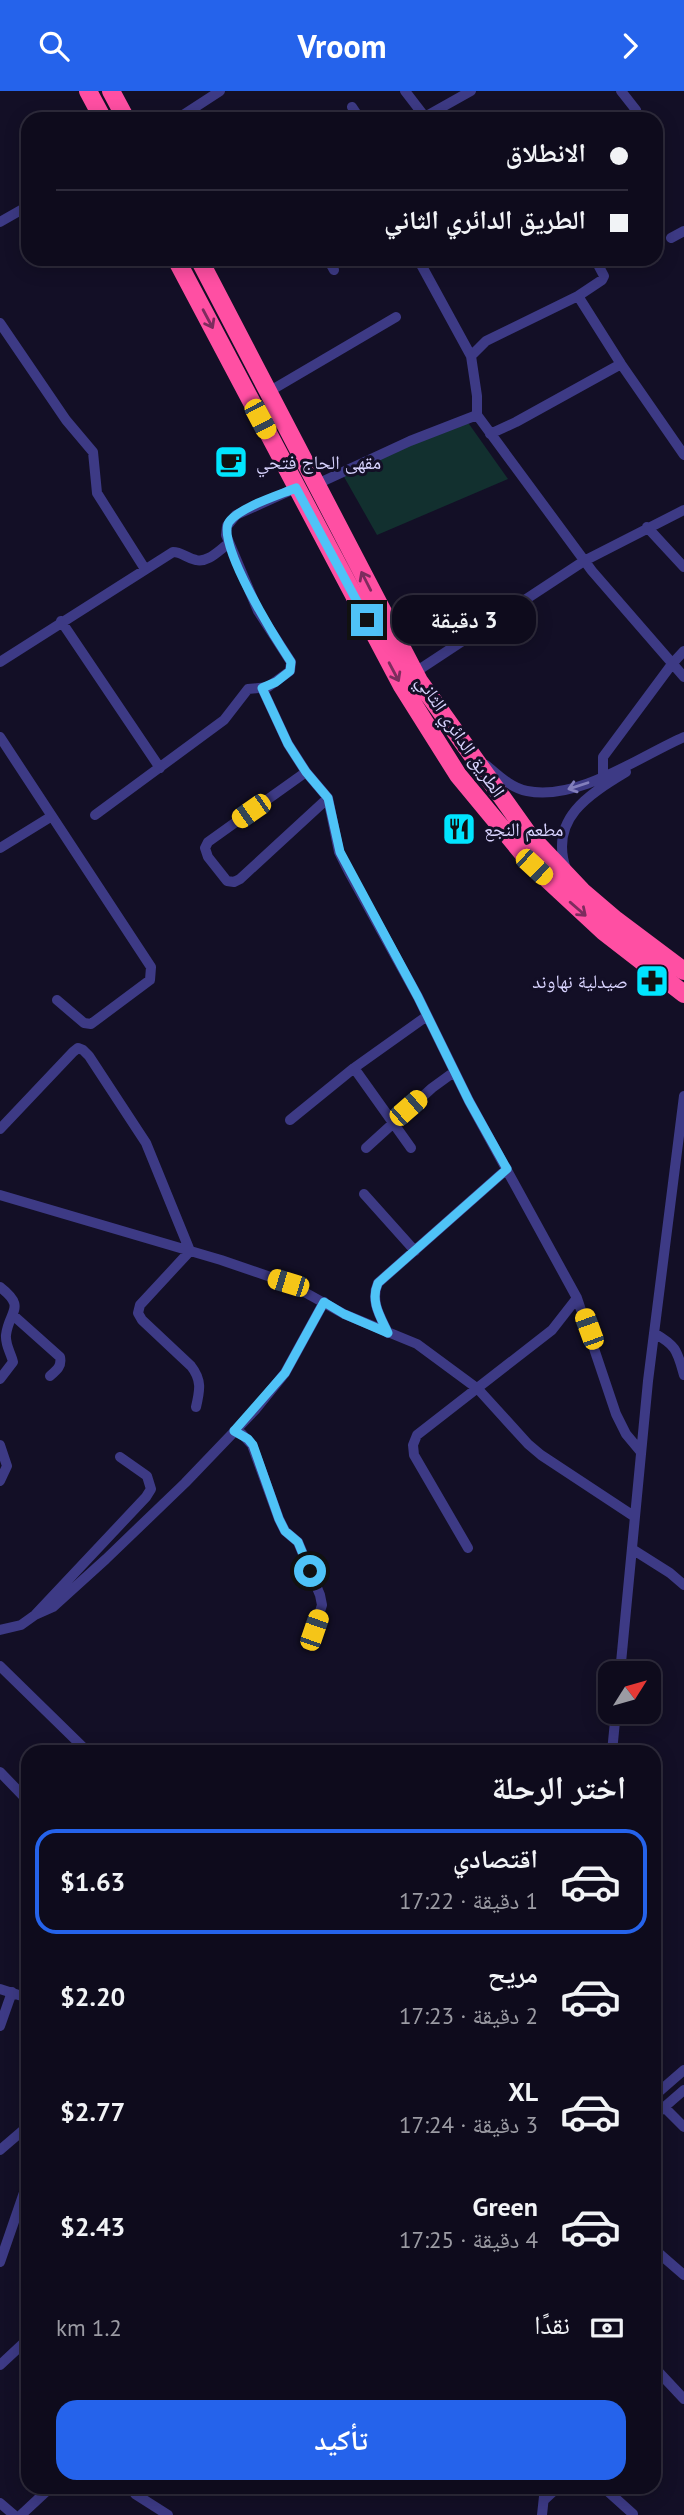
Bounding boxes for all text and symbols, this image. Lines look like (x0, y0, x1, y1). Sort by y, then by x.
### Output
text: Vroom (298, 25, 386, 67)
icon: search (35, 27, 73, 65)
icon: forward (611, 27, 649, 65)
text: الانطلاق (506, 136, 586, 169)
text: الطريق الدائري الثاني (384, 203, 586, 236)
one-way arrow (201, 309, 215, 329)
car (241, 396, 280, 442)
cafe icon: مقهى الحاج فتحي (212, 443, 250, 481)
place label: مقهى الحاج فتحي (256, 450, 381, 478)
one-way arrow (359, 571, 373, 592)
callout: 3 دقيقة (392, 595, 535, 645)
route end (351, 604, 383, 636)
text: 3 دقيقة (430, 605, 498, 634)
one-way arrow (388, 661, 402, 682)
street label: الطريق الدائري الثاني (408, 670, 511, 804)
one-way arrow (567, 781, 589, 793)
car (228, 790, 275, 832)
restaurant icon: مطعم النجع (440, 810, 478, 848)
place label: مطعم النجع (484, 817, 563, 842)
car (512, 845, 557, 889)
one-way arrow (569, 901, 587, 917)
pharmacy icon: صيدلية نهاوند (633, 962, 671, 1000)
place label: صيدلية نهاوند (532, 969, 628, 993)
car (386, 1086, 431, 1130)
car (265, 1267, 312, 1299)
car (572, 1306, 607, 1352)
route start (294, 1555, 326, 1587)
car (298, 1607, 331, 1653)
north arrow (598, 1661, 662, 1724)
map controls (598, 1661, 661, 1724)
text: اختر الرحلة (492, 1766, 626, 1808)
text: اقتصادي (453, 1842, 538, 1875)
icon: car (559, 1850, 622, 1913)
text: $1.63 (60, 1865, 125, 1898)
text: 1 دقيقة · 17:22 (399, 1886, 538, 1915)
text: مريح (488, 1957, 538, 1990)
icon: car (559, 1965, 622, 2028)
text: $2.20 (60, 1980, 125, 2013)
text: 2 دقيقة · 17:23 (399, 2001, 538, 2030)
text: XL (508, 2075, 538, 2108)
icon: car (559, 2080, 622, 2143)
text: $2.77 (60, 2095, 125, 2128)
text: 3 دقيقة · 17:24 (399, 2110, 538, 2139)
text: Green (473, 2190, 538, 2223)
icon: car (559, 2195, 622, 2258)
text: $2.43 (60, 2210, 125, 2243)
text: 4 دقيقة · 17:25 (399, 2225, 538, 2254)
text: نقدًا (534, 2308, 570, 2341)
icon: cash (588, 2309, 626, 2347)
text: 1.2 km (56, 2313, 122, 2342)
button: تأكيد (56, 2400, 626, 2480)

